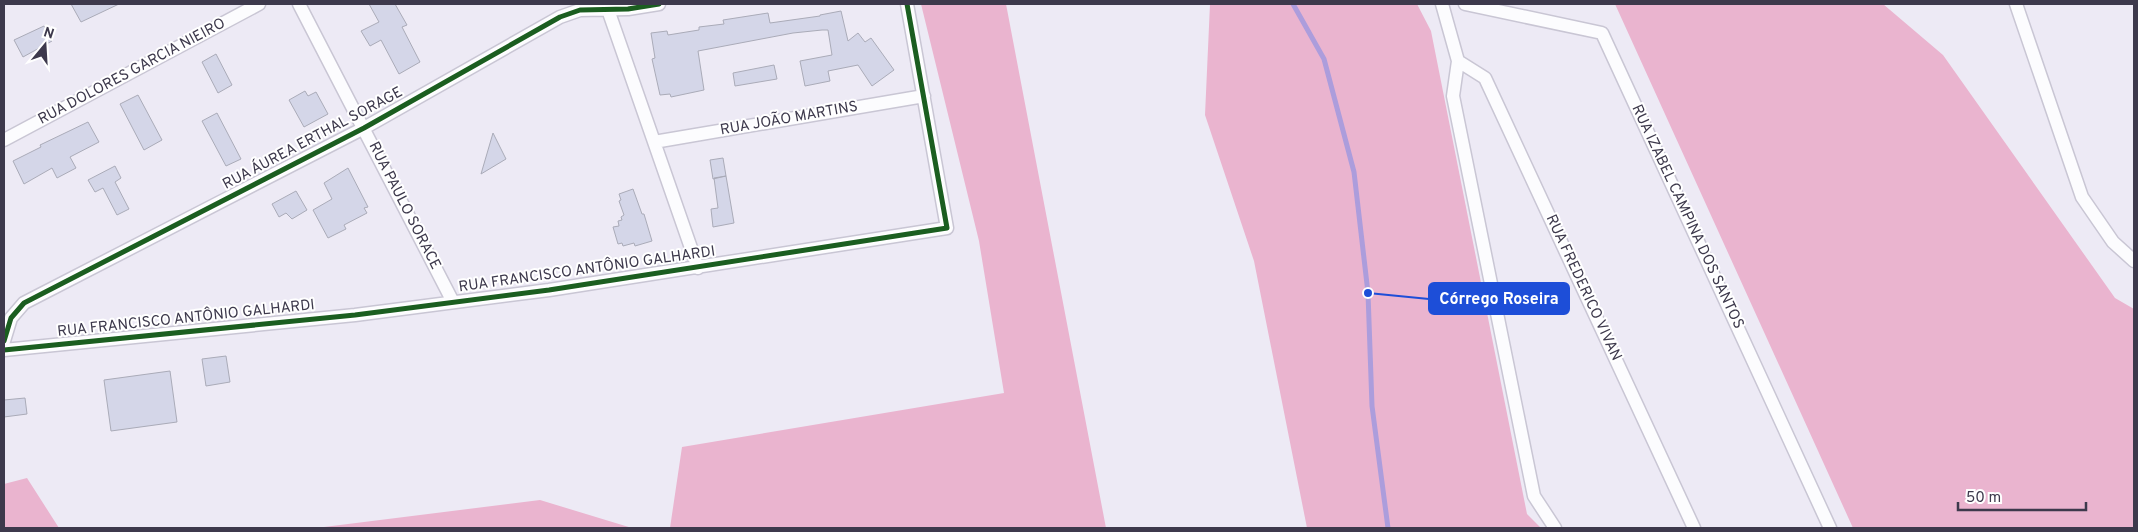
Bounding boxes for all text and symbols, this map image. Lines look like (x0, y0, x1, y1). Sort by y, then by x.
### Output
street label: RUA DOLORES GARCIA NIEIRO (35, 15, 229, 129)
north arrow (20, 20, 70, 70)
street label: RUA ÁUREA ERTHAL SORAGE (219, 82, 406, 195)
street label: RUA JOÃO MARTINS (719, 97, 859, 140)
street label: RUA IZABEL CAMPINA DOS SANTOS (1627, 102, 1747, 332)
street label: RUA PAULO SORACE (364, 139, 444, 273)
street label: RUA FREDERICO VIVAN (1541, 212, 1625, 364)
street label: RUA FRANCISCO ANTÔNIO GALHARDI (457, 241, 716, 297)
callout: Córrego Roseira (1429, 283, 1569, 314)
text: Córrego Roseira (1439, 290, 1559, 310)
street label: RUA FRANCISCO ANTÔNIO GALHARDI (56, 294, 316, 342)
scale bar (1958, 480, 2086, 512)
text: 50 m (1966, 489, 2001, 508)

